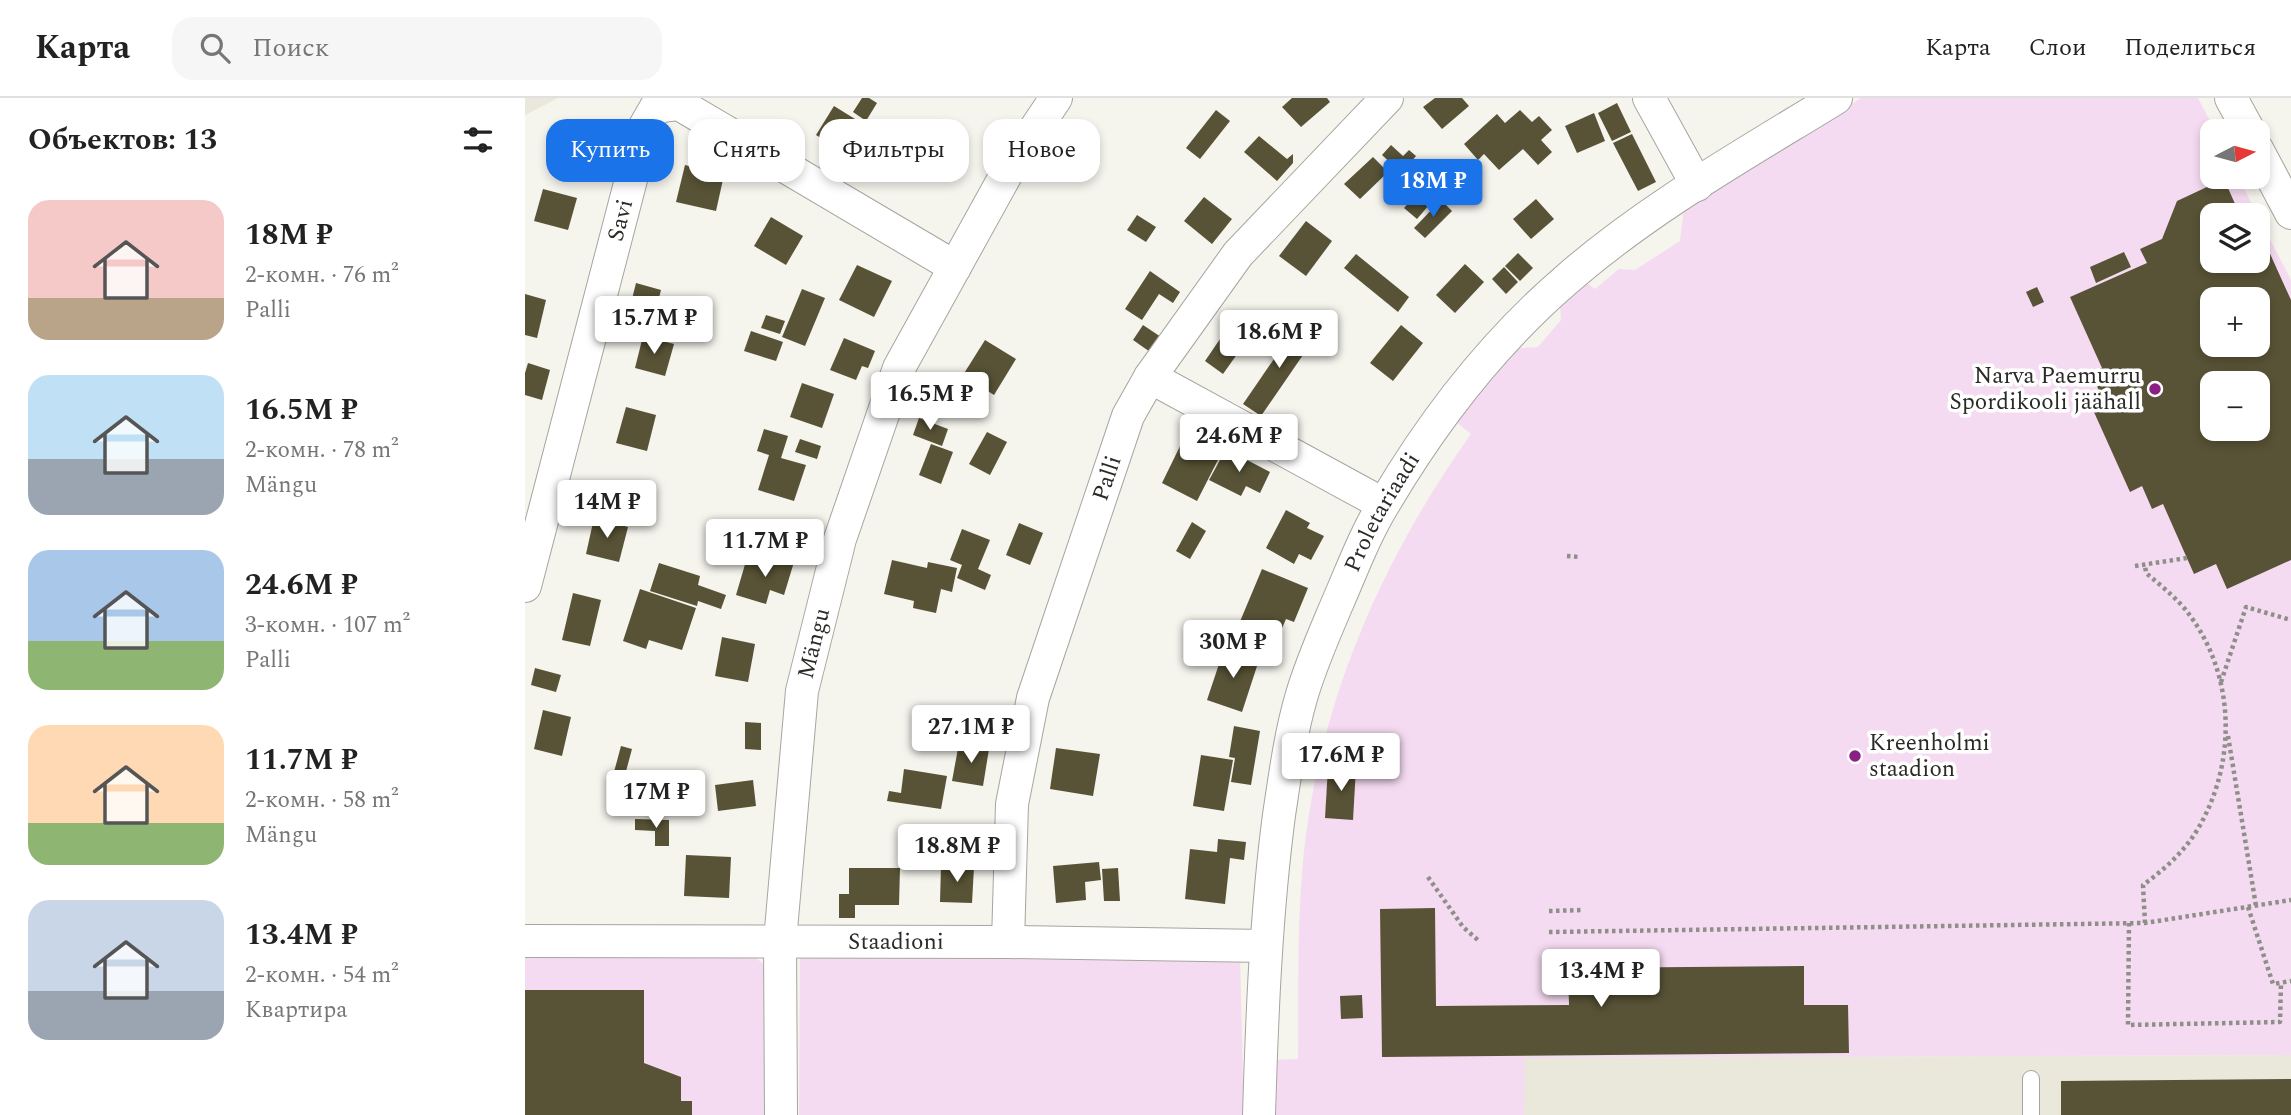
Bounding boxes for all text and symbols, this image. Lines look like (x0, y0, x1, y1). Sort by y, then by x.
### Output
search box (172, 17, 662, 80)
text: Карта (35, 23, 130, 73)
text: Поиск (252, 28, 329, 68)
icon: search (196, 29, 234, 67)
text: Карта (1925, 30, 1991, 66)
text: Слои (2029, 30, 2086, 66)
text: Поделиться (2124, 30, 2256, 66)
text: Объектов: 13 (28, 117, 217, 163)
chip: Купить (546, 119, 674, 182)
chip: Снять (688, 119, 805, 182)
chip: Фильтры (819, 119, 969, 182)
chip: Новое (983, 119, 1100, 182)
north arrow (2200, 119, 2270, 189)
map controls (2200, 119, 2270, 441)
icon: filters (459, 121, 497, 159)
pin: 18M ₽ (1384, 159, 1482, 219)
text: 18M ₽ (1399, 164, 1467, 199)
street label: Savi (598, 195, 643, 245)
button: layers (2200, 203, 2270, 273)
text: 18M ₽ (245, 212, 333, 258)
icon: home (84, 228, 168, 312)
text: 2-комн. · 76 m² (245, 258, 399, 293)
button: + (2200, 287, 2270, 357)
text: Palli (245, 293, 291, 328)
pin: 15.7M ₽ (589, 296, 719, 356)
text: 15.7M ₽ (611, 301, 697, 336)
pin: 18.6M ₽ (1214, 310, 1344, 370)
text: 18.6M ₽ (1236, 315, 1322, 350)
place label: Narva Paemurru Spordikooli jäähall (1949, 359, 2141, 420)
button: − (2200, 371, 2270, 441)
pin: 16.5M ₽ (865, 372, 995, 432)
text: 16.5M ₽ (887, 377, 973, 412)
marker: Narva Paemurru Spordikooli jäähall (2147, 381, 2163, 397)
text: 16.5M ₽ (245, 387, 358, 433)
icon: home (84, 403, 168, 487)
pin: 24.6M ₽ (1174, 414, 1304, 474)
text: 24.6M ₽ (1196, 419, 1282, 454)
text: 2-комн. · 78 m² (245, 433, 399, 468)
street label: Proletariaadi (1335, 445, 1429, 578)
street label: Palli (1083, 451, 1131, 506)
text: Mängu (245, 468, 317, 503)
pin: 14M ₽ (558, 480, 656, 540)
text: 14M ₽ (573, 485, 641, 520)
pin: 11.7M ₽ (700, 519, 830, 579)
text: 11.7M ₽ (722, 524, 808, 559)
text: 24.6M ₽ (245, 562, 358, 608)
icon: home (84, 578, 168, 662)
street label: Mängu (788, 604, 840, 683)
text: 3-комн. · 107 m² (245, 608, 410, 643)
pin: 30M ₽ (1184, 620, 1282, 680)
text: 30M ₽ (1199, 625, 1267, 660)
text: Palli (245, 643, 291, 678)
pin: 27.1M ₽ (906, 706, 1036, 765)
text: 27.1M ₽ (928, 710, 1014, 745)
place label: Kreenholmi staadion (1869, 726, 1990, 787)
pin: 17.6M ₽ (1276, 734, 1406, 793)
text: 11.7M ₽ (245, 737, 358, 783)
text: 17.6M ₽ (1298, 738, 1384, 773)
marker: Kreenholmi staadion (1847, 748, 1863, 764)
icon: home (84, 753, 168, 837)
pin: 17M ₽ (607, 770, 705, 830)
text: 17M ₽ (622, 775, 690, 810)
text: 2-комн. · 58 m² (245, 783, 399, 818)
text: Mängu (245, 818, 317, 853)
pin: 18.8M ₽ (892, 824, 1022, 884)
text: 18.8M ₽ (914, 829, 1000, 864)
text: 13.4M ₽ (245, 912, 358, 958)
street label: Staadioni (848, 924, 944, 959)
icon: home (84, 928, 168, 1012)
pin: 13.4M ₽ (1536, 950, 1666, 1009)
text: 13.4M ₽ (1558, 954, 1644, 989)
text: 2-комн. · 54 m² (245, 958, 399, 993)
text: Квартира (245, 993, 348, 1028)

